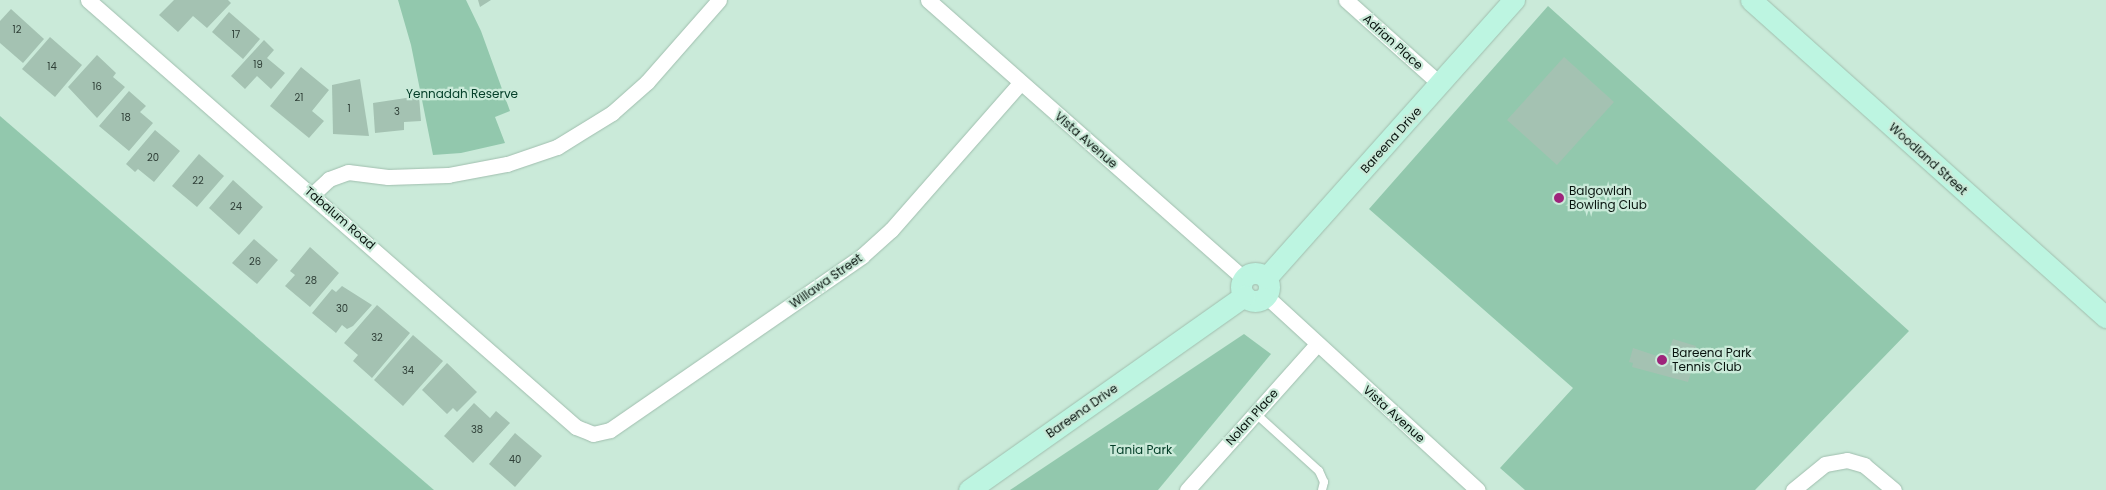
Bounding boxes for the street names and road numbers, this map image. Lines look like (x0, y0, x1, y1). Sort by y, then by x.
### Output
street label: Adrian Place (1360, 11, 1426, 73)
street label: Bareena Drive (1358, 104, 1424, 176)
street label: Vista Avenue (1052, 109, 1120, 171)
street label: Woodland Street (1886, 120, 1970, 198)
street label: Tabalum Road (302, 184, 378, 252)
street label: Willawa Street (787, 251, 865, 311)
street label: Bareena Drive (1044, 381, 1120, 441)
street label: Vista Avenue (1360, 383, 1428, 445)
street label: Nolan Place (1223, 386, 1281, 448)

